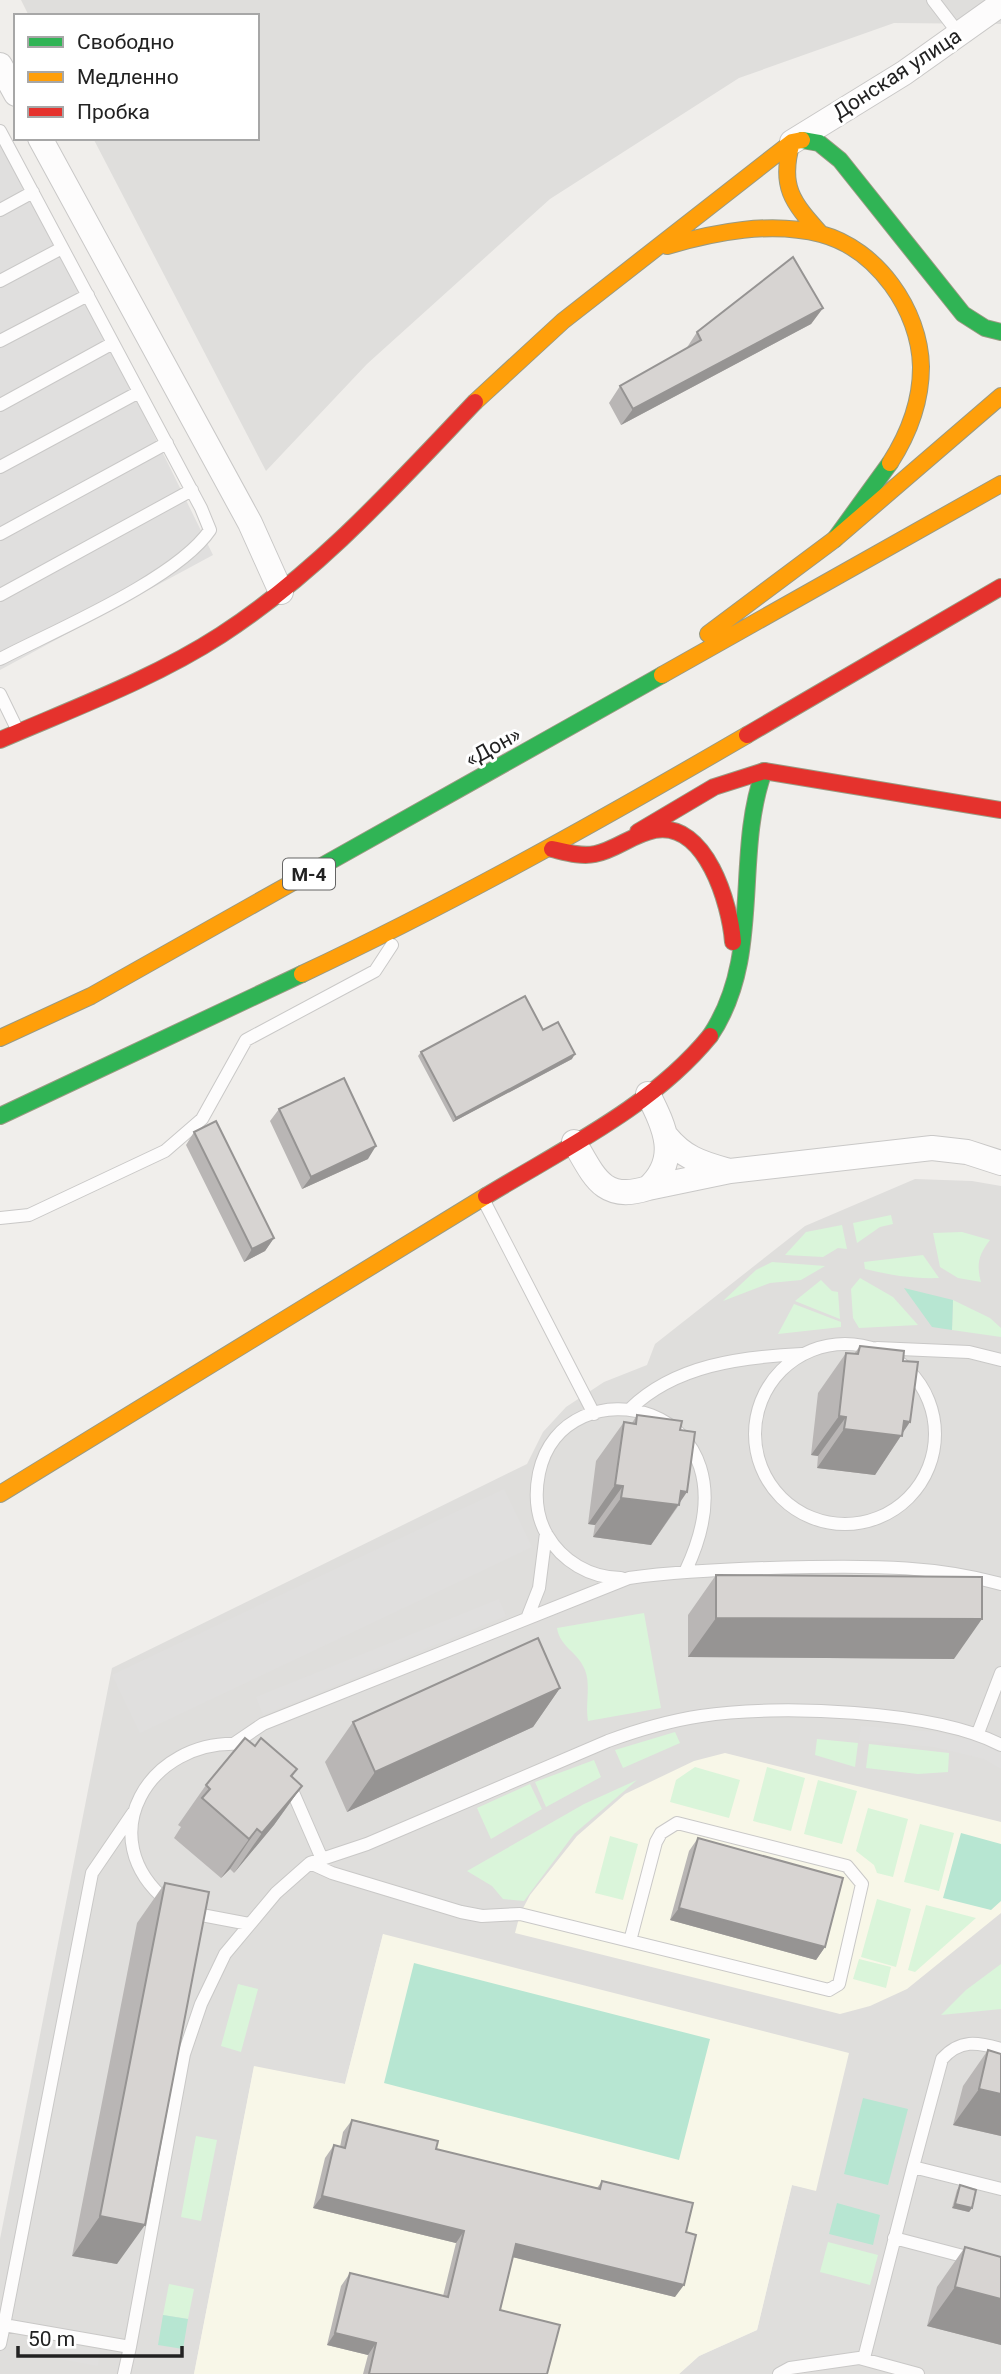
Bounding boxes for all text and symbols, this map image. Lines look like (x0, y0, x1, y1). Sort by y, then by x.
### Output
legend (14, 14, 259, 140)
street label: Донская улица (828, 24, 966, 124)
text: Свободно (77, 30, 174, 54)
text: Медленно (77, 65, 179, 89)
text: Пробка (77, 100, 150, 124)
street label: «Дон» (461, 722, 525, 772)
road number: М-4 (283, 859, 335, 890)
scale bar (18, 2314, 182, 2358)
text: 50 m (28, 2327, 75, 2351)

